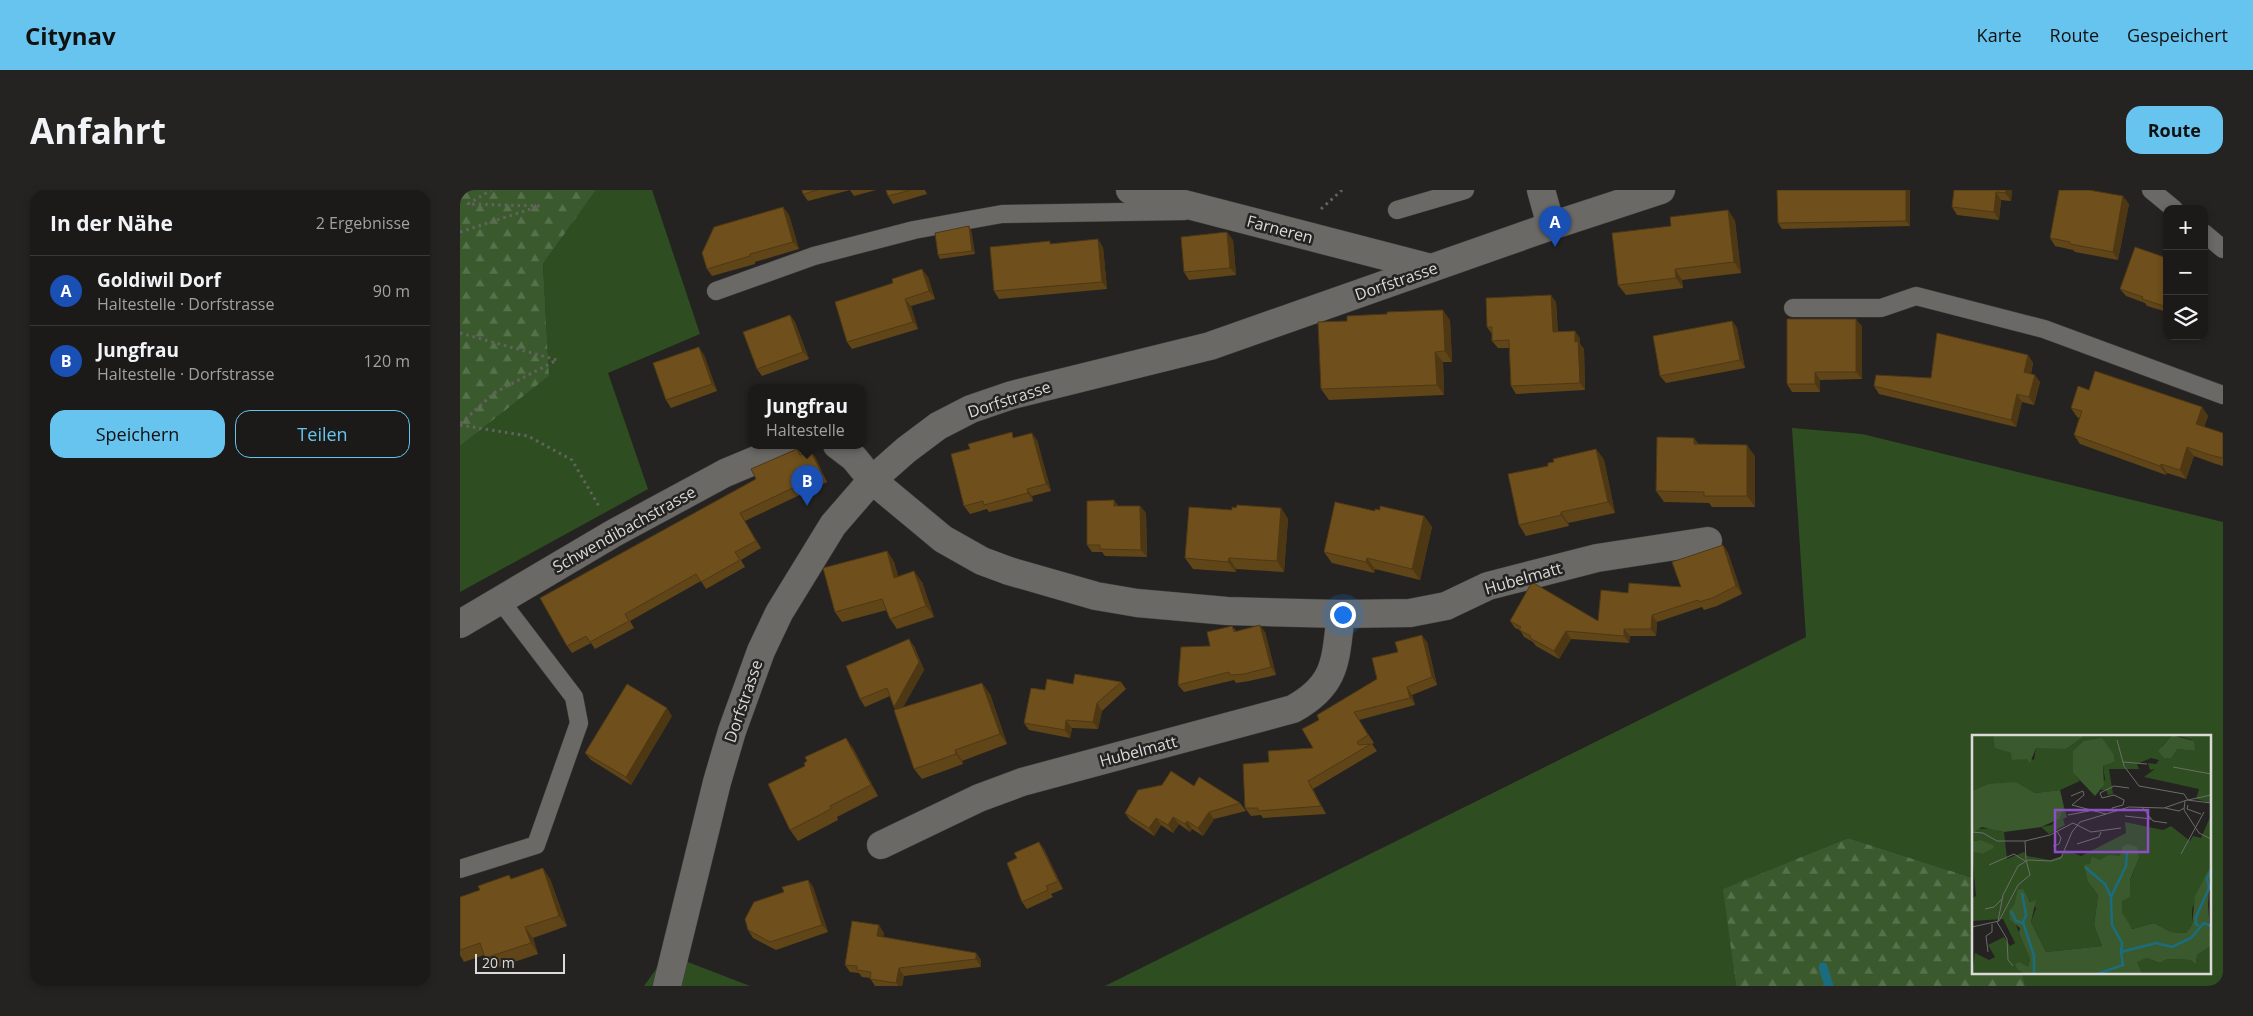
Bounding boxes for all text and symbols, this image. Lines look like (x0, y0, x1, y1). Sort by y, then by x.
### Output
text: Citynav (25, 19, 116, 52)
text: Karte (1977, 23, 2022, 47)
text: Route (2050, 23, 2099, 47)
text: Gespeichert (2127, 23, 2228, 47)
button: Route (2126, 106, 2223, 154)
text: Anfahrt (30, 107, 166, 154)
map controls (2163, 205, 2208, 340)
button: + (2163, 205, 2208, 250)
pin: A (1539, 206, 1571, 247)
text: In der Nähe (50, 209, 173, 237)
street label: Farneren (1244, 210, 1316, 248)
text: 2 Ergebnisse (316, 212, 410, 234)
button: − (2163, 250, 2208, 295)
street label: Dorfstrasse (1352, 257, 1440, 305)
text: Goldiwil Dorf (97, 267, 221, 293)
text: A (60, 280, 72, 302)
text: 90 m (373, 280, 410, 302)
text: Haltestelle · Dorfstrasse (97, 293, 274, 315)
button: layers (2163, 295, 2208, 340)
text: Jungfrau (97, 337, 179, 363)
text: B (61, 350, 71, 372)
text: 120 m (364, 350, 410, 372)
text: Haltestelle · Dorfstrasse (97, 363, 274, 385)
street label: Dorfstrasse (965, 375, 1053, 423)
popup (748, 384, 866, 449)
text: Jungfrau (766, 393, 848, 419)
button: Speichern (50, 410, 225, 458)
button: Teilen (235, 410, 410, 458)
text: Haltestelle (766, 419, 845, 441)
pin: B (791, 465, 823, 506)
street label: Schwendibachstrasse (549, 480, 700, 578)
street label: Hubelmatt (1482, 556, 1565, 600)
your location (1330, 602, 1356, 628)
street label: Dorfstrasse (719, 657, 767, 745)
street label: Hubelmatt (1097, 730, 1180, 772)
inset map (1972, 735, 2210, 974)
scale bar (475, 951, 565, 974)
text: 20 m (482, 953, 515, 972)

